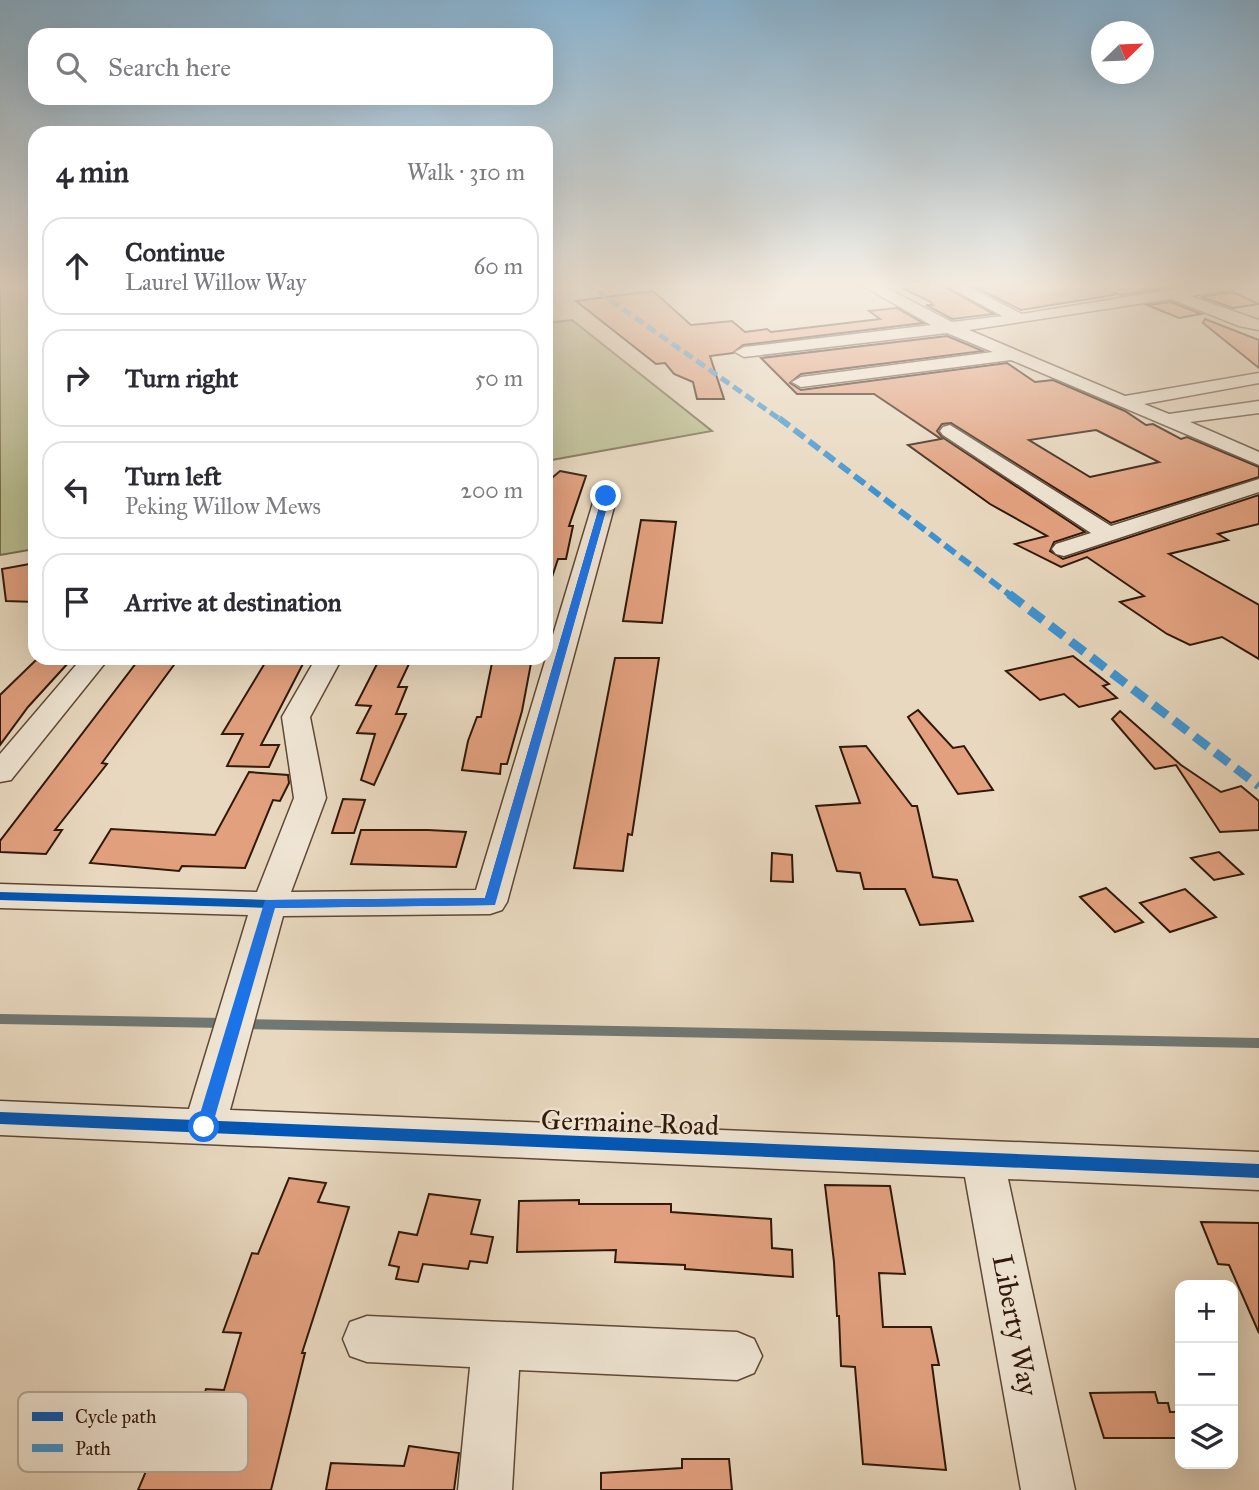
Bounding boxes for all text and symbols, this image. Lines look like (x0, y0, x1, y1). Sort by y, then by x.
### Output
north arrow (1091, 21, 1154, 84)
search box (28, 28, 553, 105)
icon: search (52, 48, 90, 86)
text: Search here (108, 51, 231, 83)
text: 4 min (56, 154, 129, 190)
text: Walk · 310 m (407, 158, 525, 186)
text: Continue (125, 236, 225, 268)
icon: ahead (58, 247, 96, 285)
text: 60 m (474, 252, 523, 280)
text: Laurel Willow Way (125, 268, 306, 296)
icon: right (58, 359, 96, 397)
text: Turn right (125, 362, 238, 394)
text: 50 m (475, 364, 523, 392)
text: Turn left (125, 460, 221, 492)
icon: left (58, 471, 96, 509)
text: 200 m (461, 476, 523, 504)
route end (590, 480, 621, 511)
text: Peking Willow Mews (125, 492, 321, 520)
icon: arrive (58, 583, 96, 621)
text: Arrive at destination (125, 586, 342, 618)
street label: Germaine Road (540, 1102, 720, 1143)
route start (188, 1111, 219, 1142)
street label: Liberty Way (985, 1252, 1046, 1399)
map controls (1175, 1280, 1238, 1469)
button: + (1175, 1280, 1238, 1343)
button: − (1175, 1343, 1238, 1406)
legend (18, 1392, 248, 1472)
text: Cycle path (75, 1405, 157, 1428)
button: layers (1175, 1406, 1238, 1469)
text: Path (75, 1437, 111, 1460)

